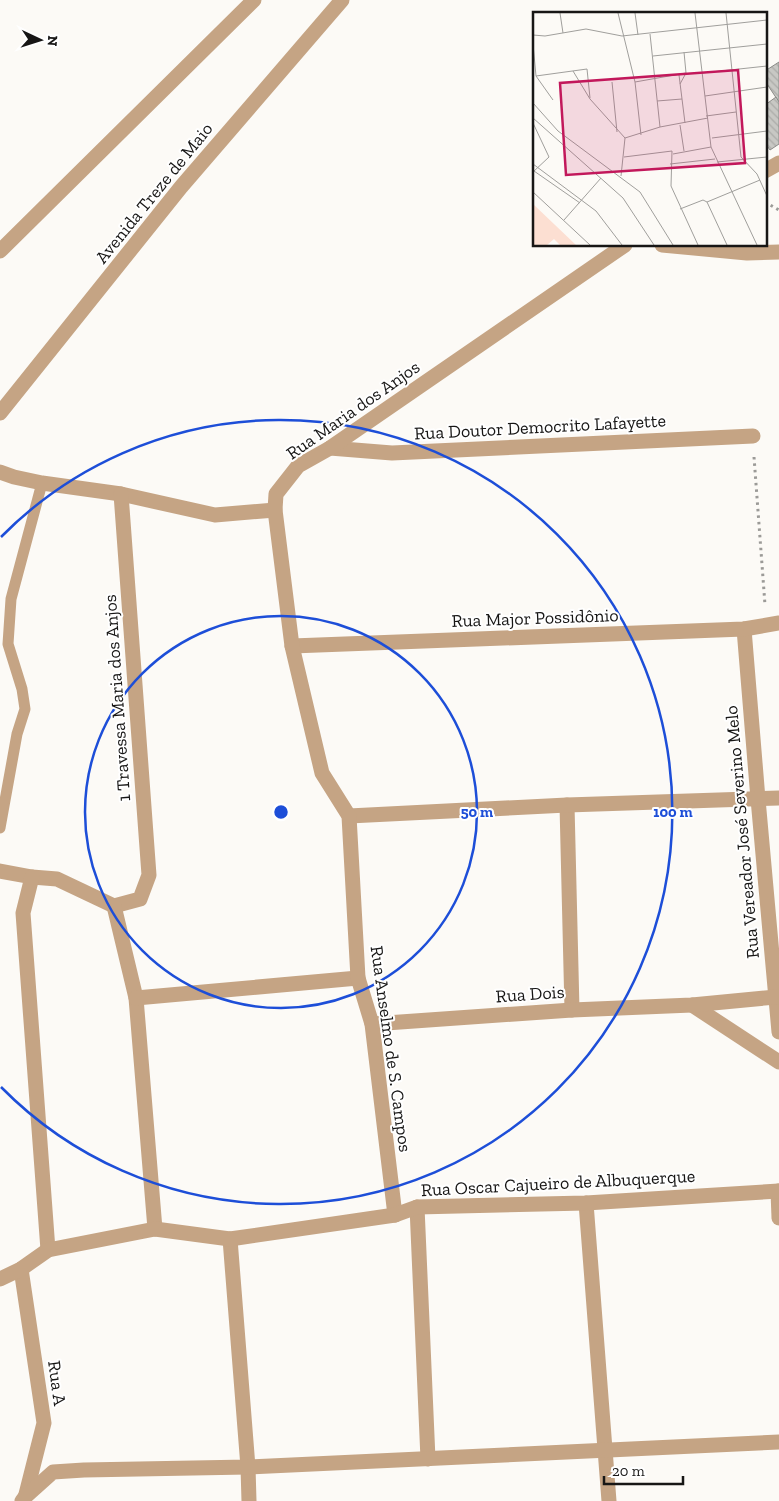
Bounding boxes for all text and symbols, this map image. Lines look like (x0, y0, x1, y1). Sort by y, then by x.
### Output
inset map (533, 12, 766, 246)
north arrow (15, 15, 65, 65)
text: N (44, 35, 61, 47)
street label: Avenida Treze de Maio (90, 118, 218, 268)
street label: Rua Maria dos Anjos (282, 356, 424, 464)
street label: Rua Doutor Democrito Lafayette (414, 409, 666, 445)
street label: 1 Travessa Maria dos Anjos (99, 594, 135, 802)
street label: Rua Major Possidônio (451, 604, 619, 632)
street label: Rua Vereador José Severino Melo (720, 705, 764, 959)
centre of rings (272, 803, 290, 821)
text: 50 m (461, 803, 493, 821)
text: 100 m (653, 803, 693, 821)
street label: Rua Anselmo de S. Campos (366, 944, 416, 1154)
street label: Rua Dois (495, 981, 565, 1007)
street label: Rua Oscar Cajueiro de Albuquerque (420, 1165, 696, 1201)
street label: Rua A (43, 1359, 71, 1407)
scale bar (604, 1454, 683, 1486)
text: 20 m (612, 1462, 645, 1480)

